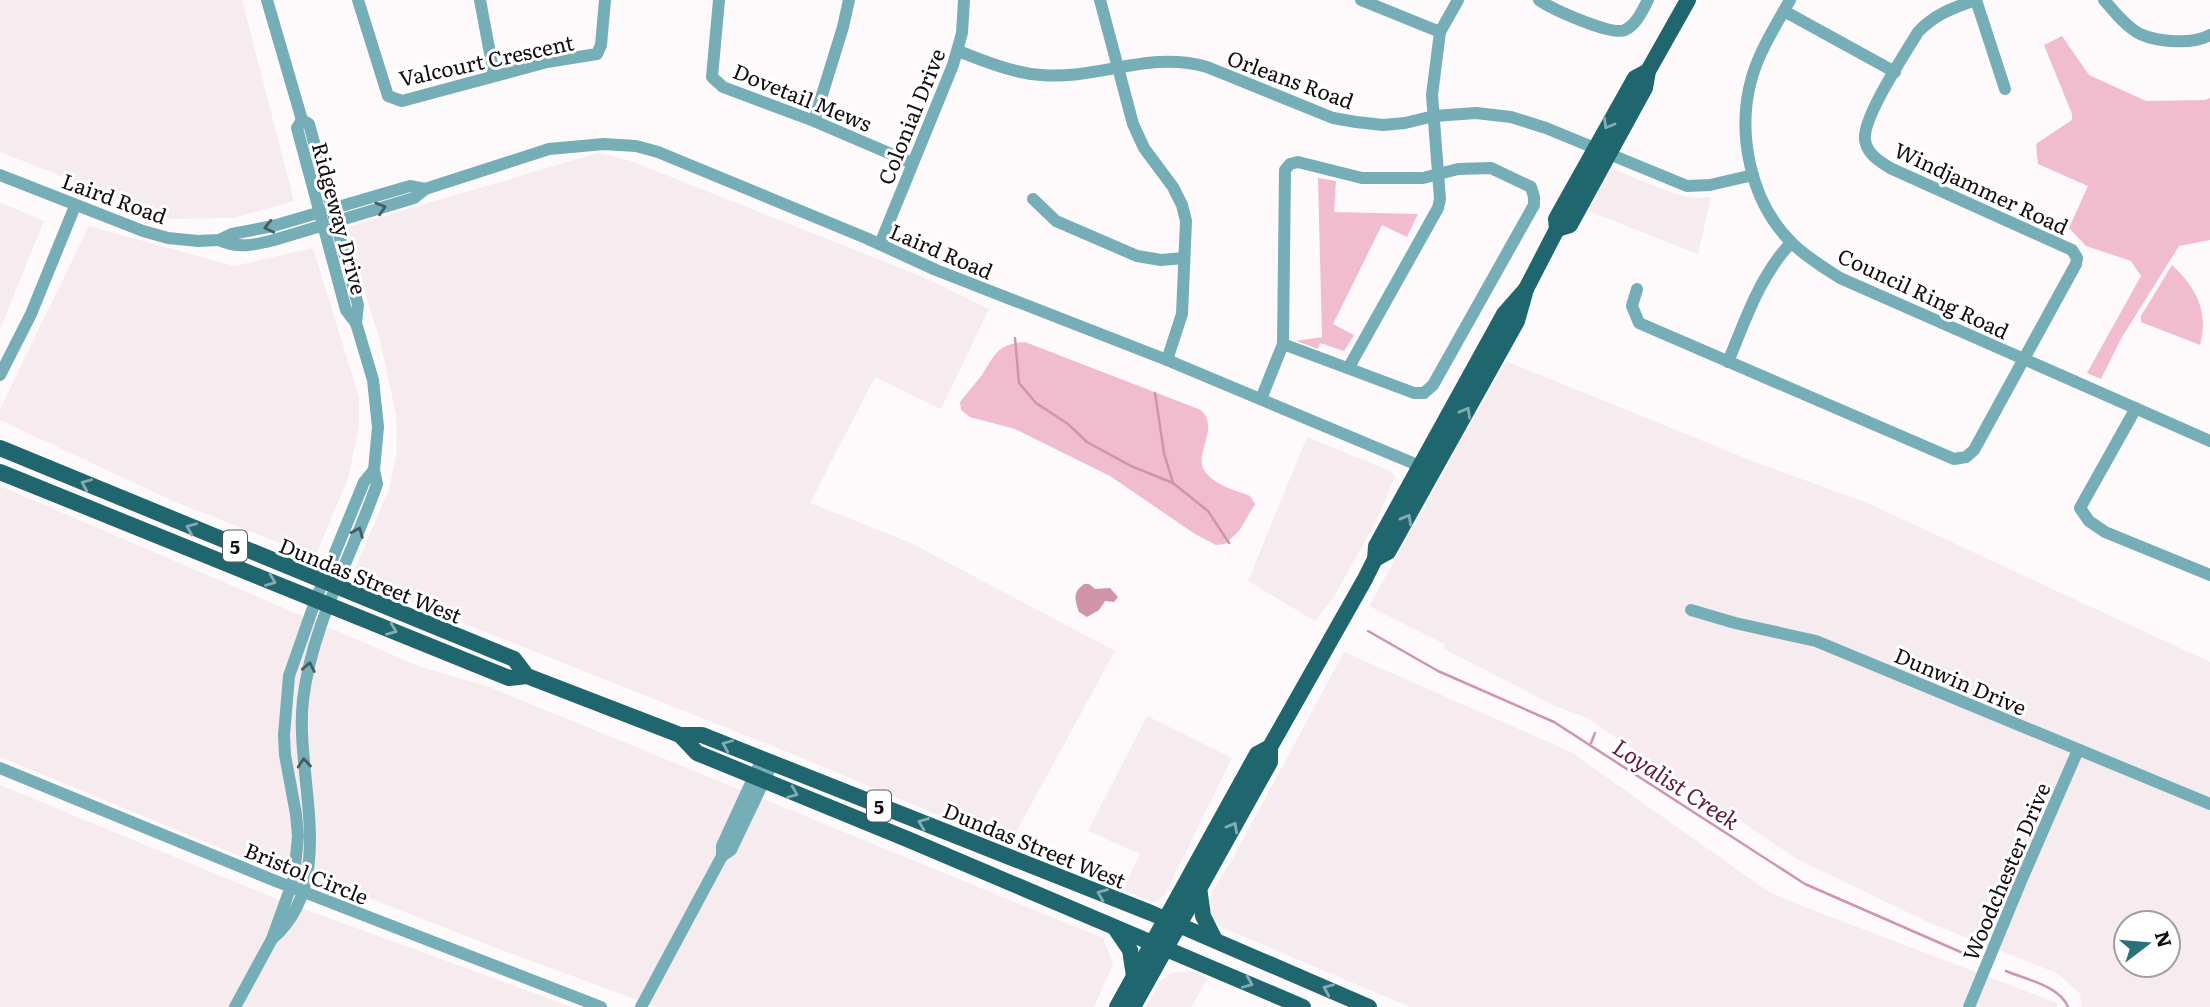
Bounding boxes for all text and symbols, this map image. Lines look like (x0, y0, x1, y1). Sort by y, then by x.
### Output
street label: Valcourt Crescent (396, 25, 577, 93)
street label: Orleans Road (1223, 41, 1359, 115)
street label: Colonial Drive (869, 43, 951, 189)
street label: Dovetail Mews (729, 54, 877, 138)
one-way arrow (1604, 117, 1617, 130)
street label: Windjammer Road (1890, 133, 2074, 241)
street label: Ridgeway Drive (306, 138, 376, 298)
street label: Laird Road (58, 164, 172, 230)
one-way arrow (375, 202, 387, 217)
street label: Laird Road (886, 214, 999, 286)
one-way arrow (263, 218, 275, 233)
street label: Council Ring Road (1833, 239, 2015, 345)
one-way arrow (1458, 407, 1471, 419)
one-way arrow (80, 478, 92, 492)
one-way arrow (1399, 513, 1412, 526)
one-way arrow (186, 522, 198, 536)
one-way arrow (350, 527, 364, 540)
street label: Dundas Street West (275, 528, 467, 630)
road number: 5 (223, 530, 247, 562)
one-way arrow (264, 572, 276, 586)
one-way arrow (385, 622, 397, 636)
street label: Dunwin Drive (1890, 638, 2032, 722)
one-way arrow (300, 661, 315, 673)
water label: Loyalist Creek (1607, 729, 1747, 837)
one-way arrow (722, 739, 735, 753)
one-way arrow (297, 757, 312, 768)
street label: Woodchester Drive (1953, 777, 2057, 965)
one-way arrow (786, 785, 799, 799)
road number: 5 (867, 790, 891, 821)
street label: Dundas Street West (939, 793, 1131, 895)
one-way arrow (917, 817, 930, 831)
one-way arrow (1225, 822, 1238, 834)
street label: Bristol Circle (240, 833, 374, 911)
one-way arrow (1097, 888, 1109, 902)
north arrow (2112, 909, 2182, 979)
text: N (2149, 928, 2180, 951)
one-way arrow (1241, 975, 1253, 989)
one-way arrow (1323, 983, 1335, 997)

